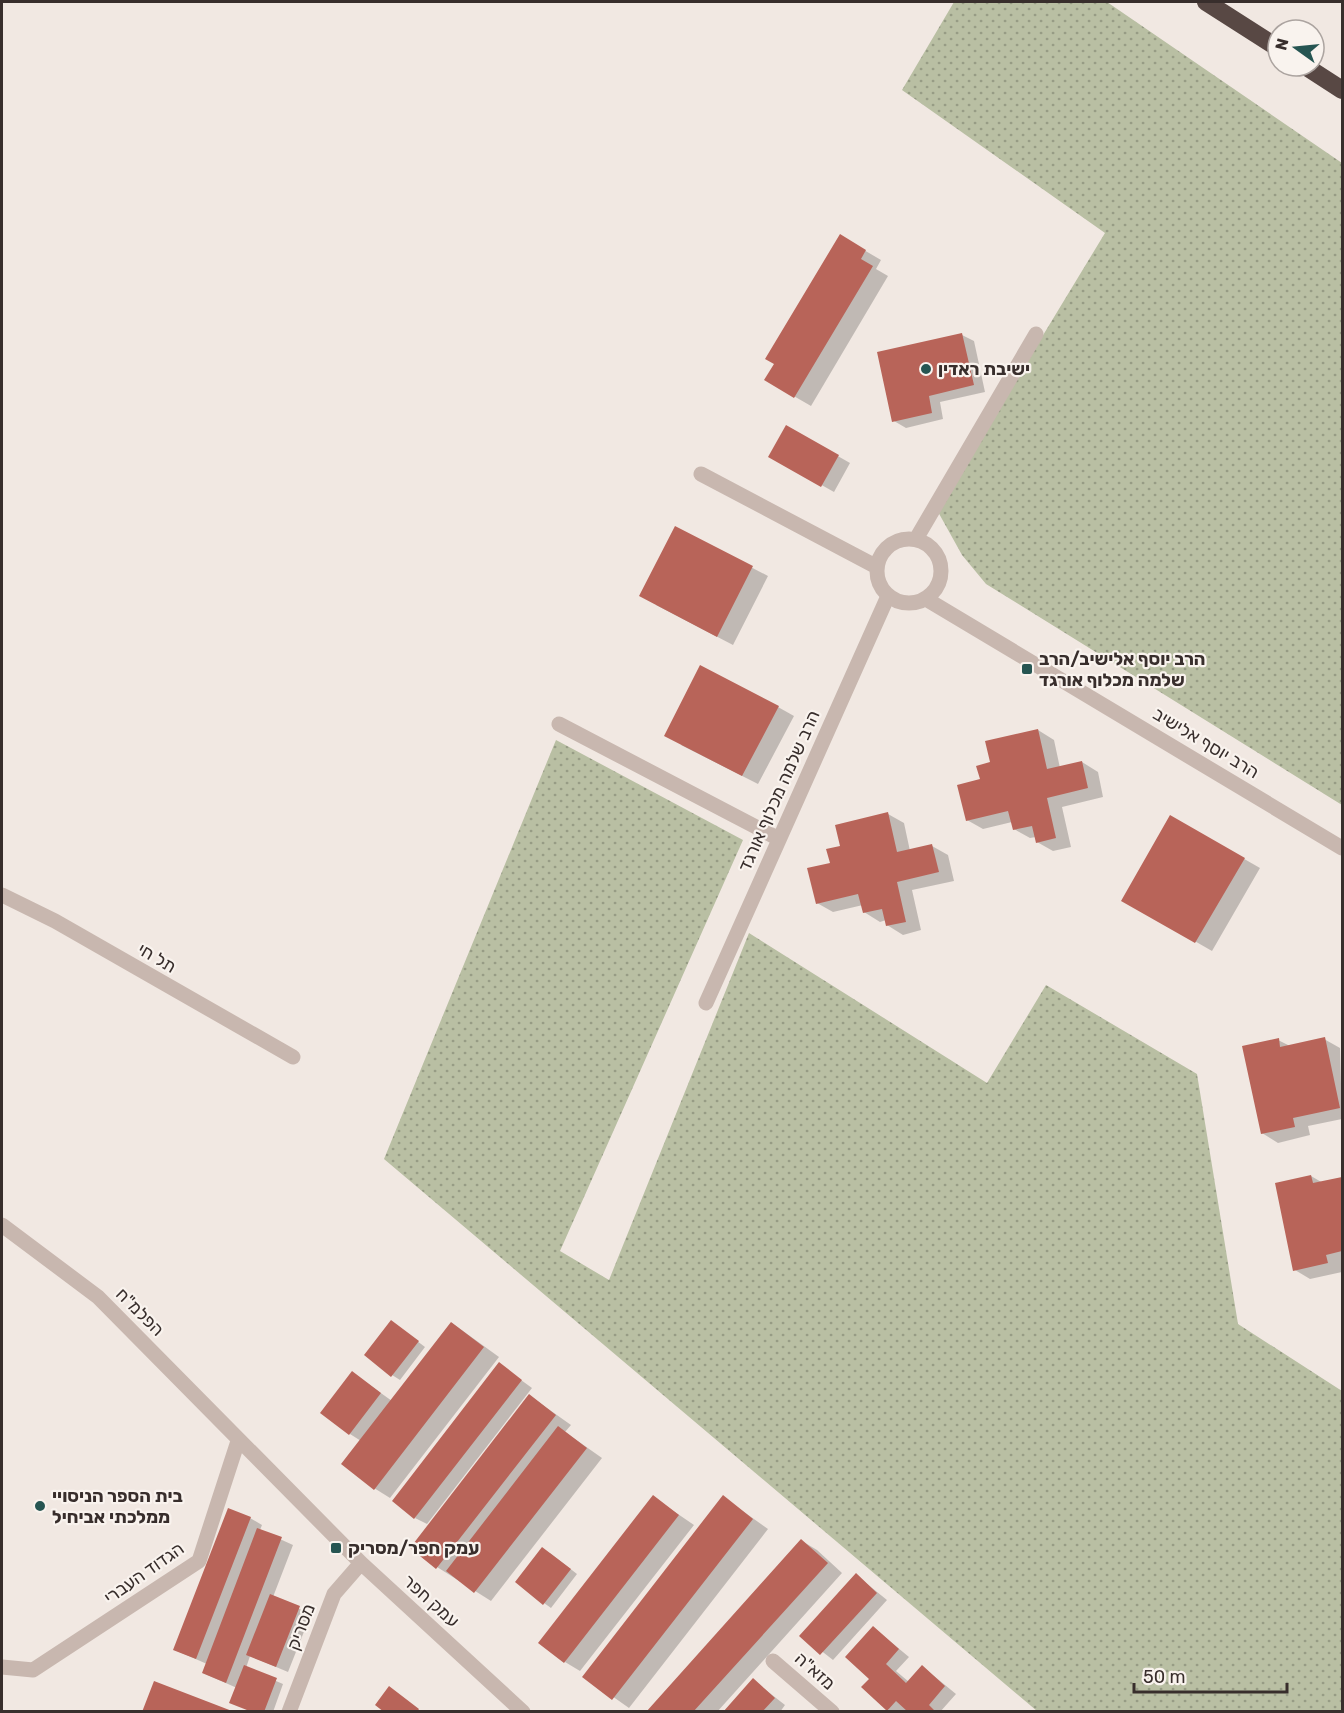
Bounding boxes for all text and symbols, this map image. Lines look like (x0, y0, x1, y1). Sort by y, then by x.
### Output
north arrow (1266, 18, 1326, 78)
text: N (1271, 36, 1293, 52)
place label: ישיבת ראדין (938, 358, 1030, 380)
marker: ישיבת ראדין (919, 362, 933, 376)
place label: הרב יוסף אלישיב/הרב שלמה מכלוף אורגד (1039, 648, 1205, 691)
marker: הרב יוסף אלישיב/הרב שלמה מכלוף אורגד (1020, 662, 1034, 676)
street label: הרב יוסף אלישיב (1149, 703, 1263, 783)
street label: הרב שלמה מכלוף אורגד (733, 707, 825, 875)
street label: תל חי (134, 938, 180, 978)
street label: הפלמ"ח (111, 1283, 169, 1341)
place label: בית הספר הניסויי ממלכתי אביחיל (52, 1485, 183, 1528)
marker: בית הספר הניסויי ממלכתי אביחיל (33, 1499, 47, 1513)
street label: הגדוד העברי (100, 1537, 188, 1609)
place label: עמק חפר/מסריק (348, 1537, 479, 1559)
marker: עמק חפר/מסריק (329, 1541, 343, 1555)
street label: עמק חפר (398, 1570, 464, 1632)
street label: מסריק (282, 1601, 320, 1653)
street label: מזא"ה (790, 1647, 840, 1695)
scale bar (1134, 1656, 1287, 1694)
text: 50 m (1143, 1666, 1186, 1688)

